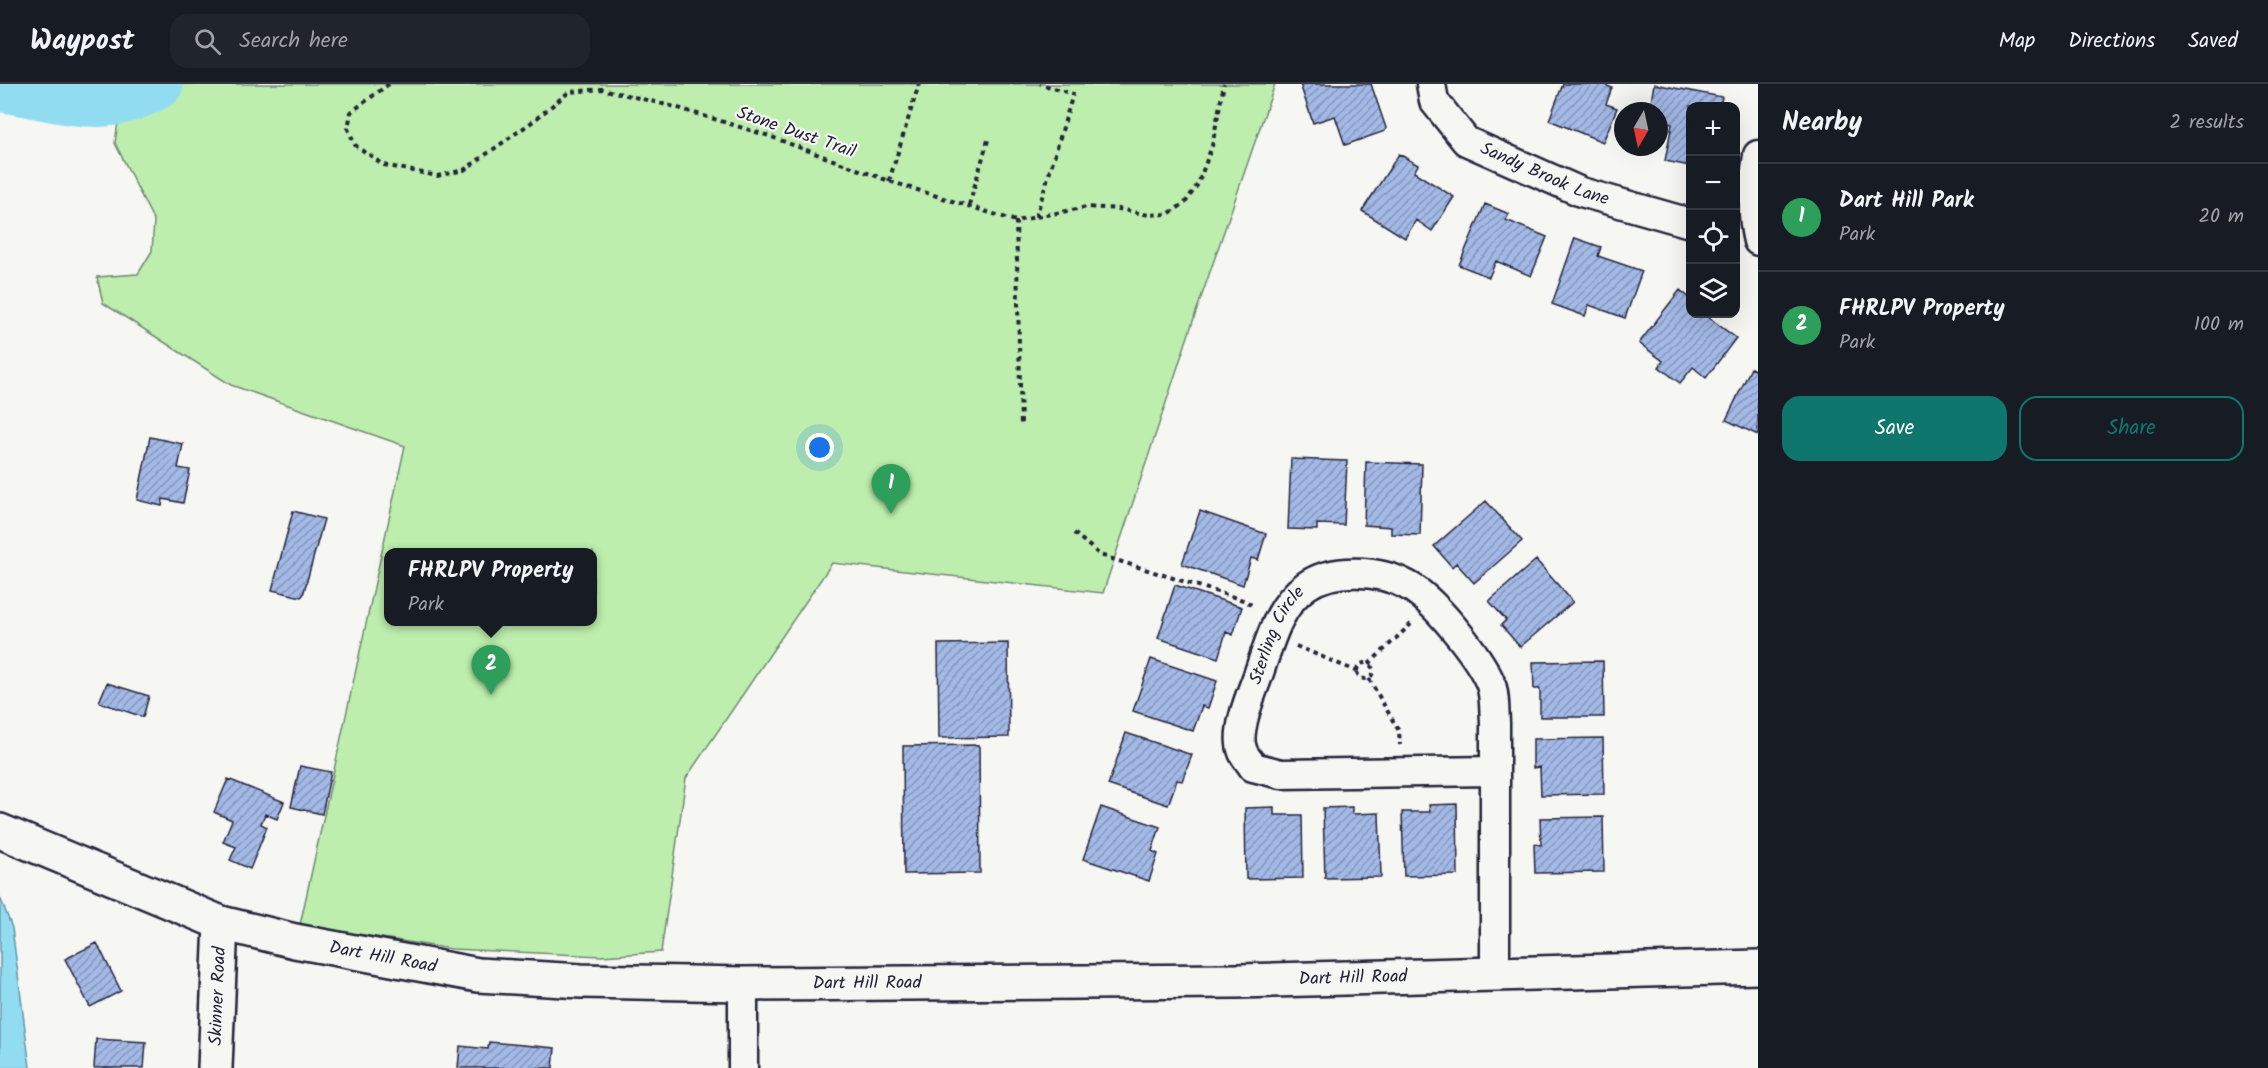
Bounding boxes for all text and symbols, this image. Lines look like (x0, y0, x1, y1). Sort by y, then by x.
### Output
search box (170, 14, 590, 68)
text: Waypost (30, 19, 134, 64)
text: Search here (239, 24, 348, 59)
icon: search (191, 25, 224, 58)
text: Map (1999, 25, 2035, 58)
text: Directions (2068, 25, 2155, 58)
text: Saved (2188, 25, 2238, 58)
street label: Stone Dust Trail (732, 99, 860, 167)
north arrow (1614, 102, 1668, 156)
map controls (1686, 102, 1740, 318)
button: + (1686, 102, 1740, 156)
text: Nearby (1782, 102, 1862, 144)
text: 2 results (2169, 107, 2244, 139)
street label: Sandy Brook Lane (1475, 134, 1612, 214)
button: − (1686, 156, 1740, 210)
text: Dart Hill Park (1839, 184, 1974, 219)
text: 1 (1798, 201, 1805, 233)
text: 20 m (2198, 201, 2244, 233)
button: locate (1686, 210, 1740, 264)
text: Park (1839, 219, 1875, 251)
button: layers (1686, 264, 1740, 318)
text: FHRLPV Property (1839, 292, 2005, 327)
text: 2 (1796, 309, 1807, 341)
text: 100 m (2194, 309, 2244, 341)
text: Park (1839, 327, 1875, 359)
button: Save (1782, 396, 2007, 461)
button: Share (2019, 396, 2244, 461)
your location (805, 433, 834, 462)
pin: 1 (872, 464, 910, 514)
popup (384, 548, 597, 626)
text: FHRLPV Property (408, 554, 573, 589)
street label: Sterling Circle (1241, 579, 1311, 689)
text: Park (408, 589, 444, 621)
pin: 2 (472, 646, 510, 695)
street label: Dart Hill Road (327, 933, 440, 982)
street label: Skinner Road (201, 945, 235, 1046)
street label: Dart Hill Road (1298, 962, 1409, 994)
street label: Dart Hill Road (813, 968, 923, 998)

